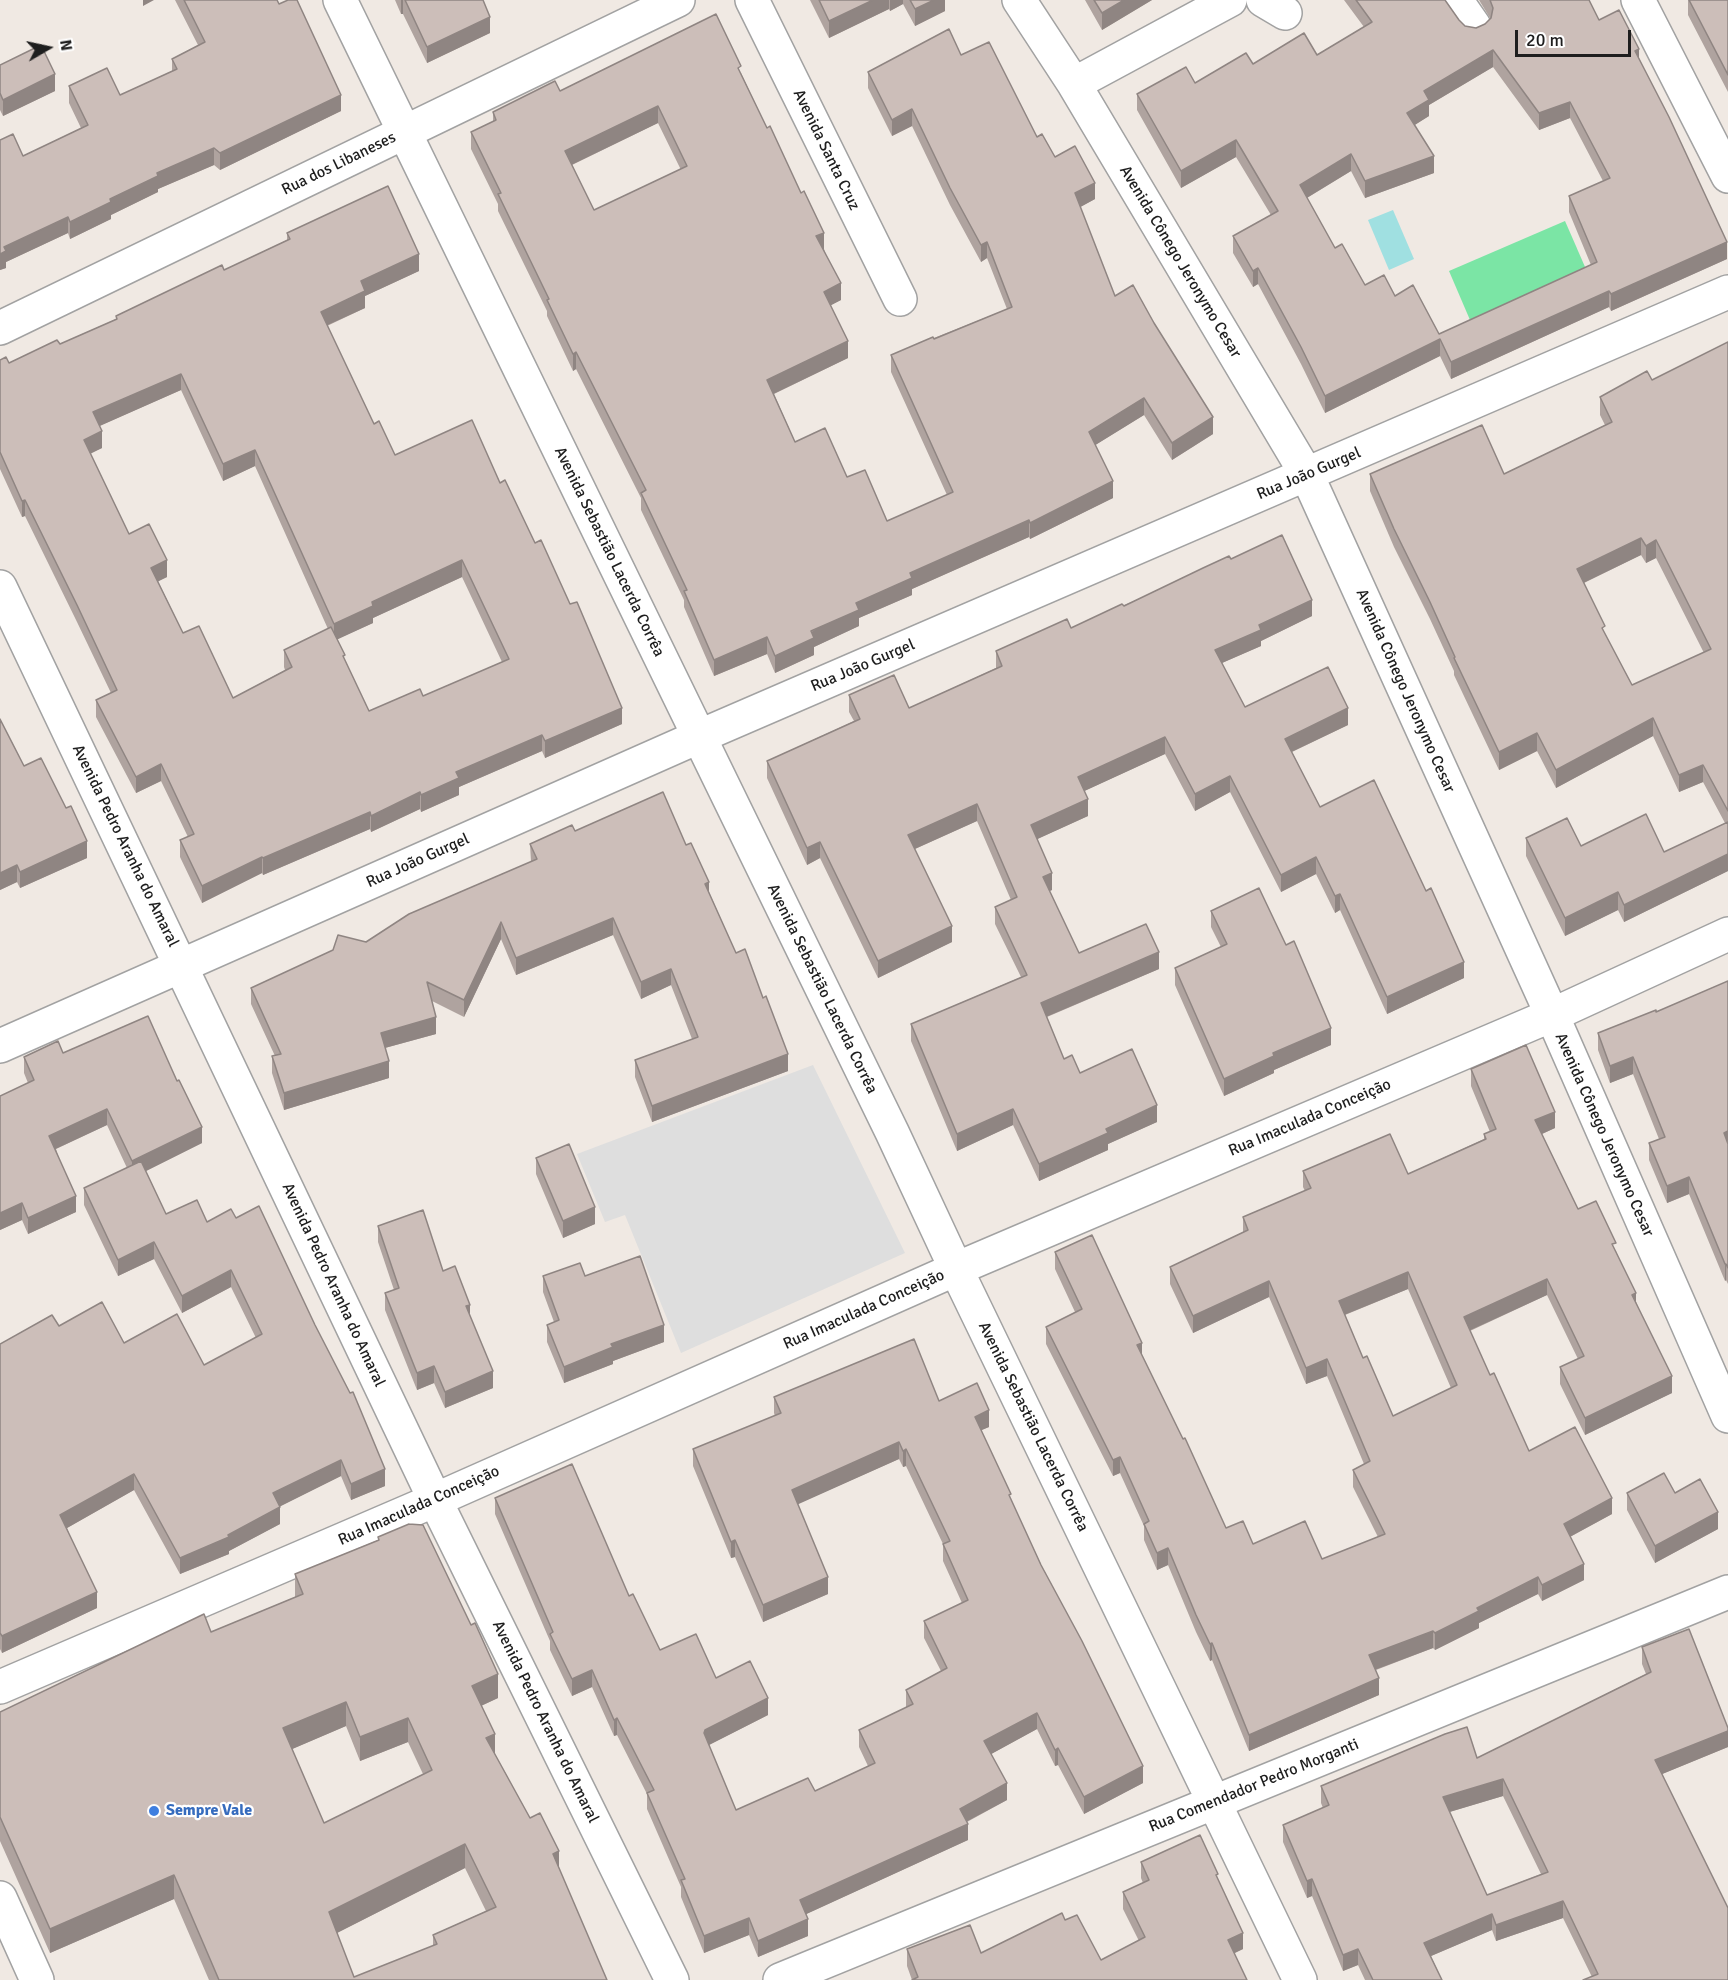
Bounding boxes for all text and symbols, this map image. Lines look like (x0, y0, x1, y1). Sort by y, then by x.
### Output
north arrow (18, 18, 78, 78)
scale bar (1518, 18, 1634, 56)
text: 20 m (1526, 29, 1564, 51)
text: N (55, 38, 77, 52)
street label: Avenida Santa Cruz (788, 86, 864, 214)
street label: Rua dos Libaneses (279, 128, 399, 200)
street label: Avenida Cônego Jeronymo Cesar (1115, 162, 1245, 362)
street label: Rua João Gurgel (1254, 443, 1364, 505)
street label: Avenida Sebastião Lacerda Corrêa (550, 444, 668, 660)
street label: Avenida Cônego Jeronymo Cesar (1351, 586, 1459, 796)
street label: Rua João Gurgel (808, 635, 918, 697)
street label: Avenida Pedro Aranha do Amaral (68, 742, 182, 950)
street label: Rua João Gurgel (363, 830, 473, 892)
street label: Avenida Sebastião Lacerda Corrêa (763, 881, 881, 1097)
street label: Avenida Cônego Jeronymo Cesar (1550, 1030, 1658, 1240)
street label: Rua Imaculada Conceição (1226, 1075, 1394, 1161)
street label: Avenida Pedro Aranha do Amaral (277, 1180, 389, 1390)
street label: Rua Imaculada Conceição (780, 1266, 948, 1354)
street label: Avenida Sebastião Lacerda Corrêa (974, 1319, 1092, 1535)
street label: Rua Imaculada Conceição (335, 1462, 503, 1550)
street label: Avenida Pedro Aranha do Amaral (488, 1618, 602, 1826)
street label: Rua Comendador Pedro Morganti (1146, 1735, 1362, 1837)
place label: Sempre Vale (166, 1801, 252, 1821)
marker: Sempre Vale (147, 1804, 161, 1818)

